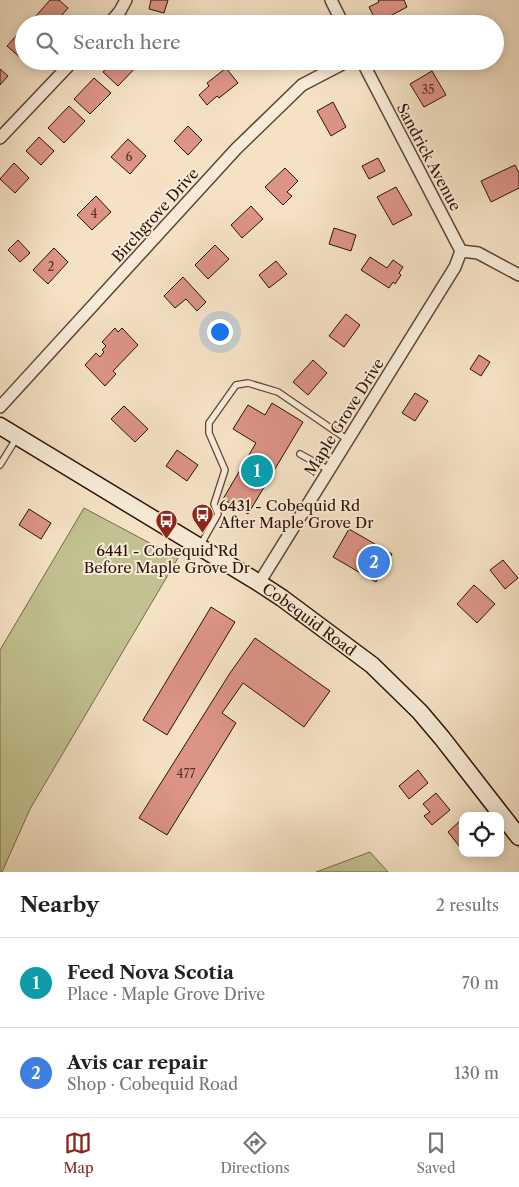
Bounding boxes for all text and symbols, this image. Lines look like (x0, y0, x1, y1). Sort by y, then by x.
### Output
search box (15, 15, 504, 70)
icon: search (33, 29, 61, 57)
text: Search here (73, 31, 181, 54)
house number: 35 (421, 82, 435, 97)
street label: Sandrick Avenue (393, 100, 465, 214)
house number: 6 (125, 149, 133, 164)
street label: Birchgrove Drive (108, 164, 202, 266)
house number: 4 (91, 206, 98, 221)
house number: 2 (48, 259, 55, 274)
your location (207, 319, 233, 345)
street label: Maple Grove Drive (300, 355, 388, 479)
pin: 1 (241, 452, 273, 490)
place label: 6431 - Cobequid Rd After Maple Grove Dr (218, 496, 374, 532)
bus stop icon: 6431 - Cobequid Rd After Maple Grove Dr (191, 502, 215, 533)
bus stop icon: 6441 - Cobequid Rd Before Maple Grove Dr (155, 509, 179, 540)
place label: 6441 - Cobequid Rd Before Maple Grove Dr (84, 541, 251, 577)
pin: 2 (358, 543, 390, 581)
street label: Cobequid Road (259, 579, 360, 660)
house number: 477 (177, 766, 195, 781)
map controls (459, 812, 504, 857)
button: locate (459, 812, 504, 857)
text: Nearby (20, 892, 99, 917)
text: 2 results (436, 895, 499, 915)
text: Feed Nova Scotia (67, 961, 234, 984)
text: 1 (32, 973, 40, 993)
text: 70 m (462, 973, 499, 993)
text: Place · Maple Grove Drive (67, 984, 265, 1004)
text: Avis car repair (67, 1051, 208, 1074)
text: 2 (31, 1063, 41, 1083)
text: 130 m (454, 1063, 499, 1083)
text: Shop · Cobequid Road (67, 1074, 238, 1094)
tab: Map (63, 1129, 94, 1177)
tab: Directions (220, 1129, 290, 1177)
tab: Saved (417, 1129, 455, 1177)

